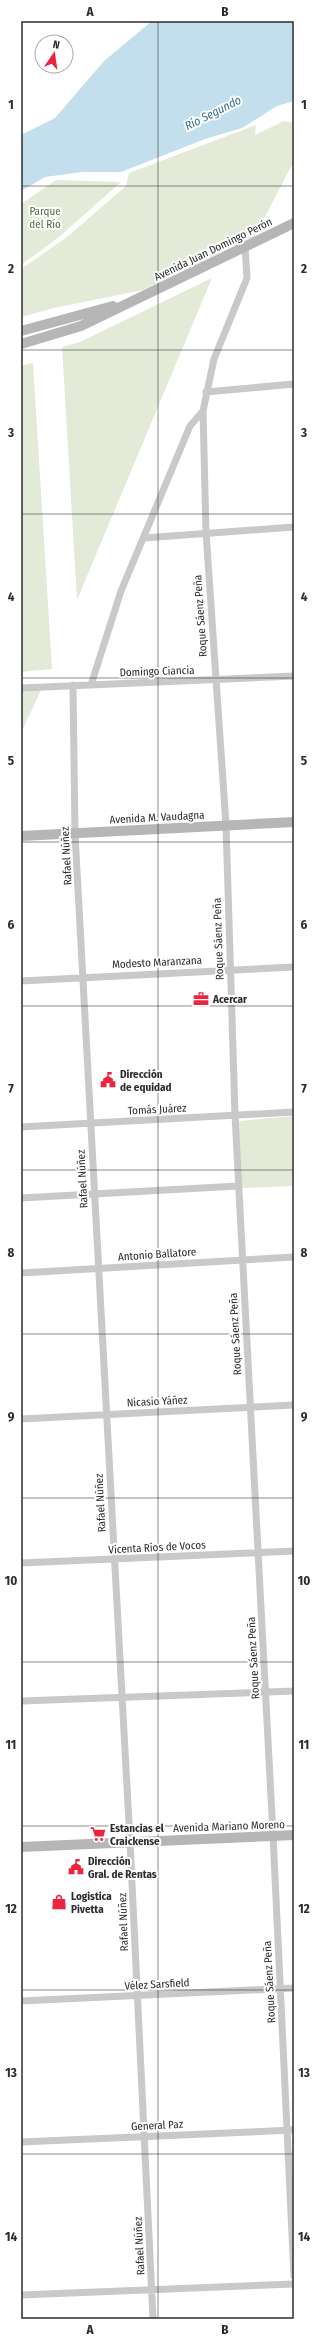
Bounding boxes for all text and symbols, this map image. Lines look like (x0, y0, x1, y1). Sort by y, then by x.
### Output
text: A (85, 4, 94, 19)
text: B (221, 4, 229, 19)
north arrow (34, 34, 74, 74)
text: N (51, 38, 61, 52)
water label: Río Segundo (182, 93, 244, 133)
text: 1 (8, 97, 14, 112)
text: 1 (301, 97, 307, 112)
park label: Parque del Río (29, 205, 61, 231)
street label: Avenida Juan Domingo Perón (152, 215, 274, 284)
text: 2 (7, 261, 14, 276)
text: 2 (300, 261, 307, 276)
text: 3 (7, 425, 14, 440)
text: 3 (300, 425, 307, 440)
street label: Roque Sáenz Peña (191, 574, 210, 657)
text: 4 (8, 589, 15, 604)
text: 4 (301, 589, 308, 604)
street label: Domingo Ciancia (119, 664, 195, 679)
text: 5 (8, 753, 14, 768)
text: 5 (301, 753, 307, 768)
street label: Avenida M. Vaudagna (109, 809, 205, 826)
street label: Rafael Núñez (58, 826, 75, 886)
street label: Roque Sáenz Peña (211, 898, 226, 980)
text: 6 (8, 917, 15, 932)
text: 6 (301, 917, 308, 932)
street label: Modesto Maranzana (112, 954, 202, 971)
office icon: Acercar (192, 990, 210, 1008)
place label: Acercar (212, 993, 248, 1006)
place label: Dirección de equidad (120, 1068, 171, 1094)
public building icon: Dirección de equidad (99, 1071, 117, 1089)
text: 7 (8, 1081, 14, 1096)
text: 7 (301, 1081, 307, 1096)
street label: Tomás Juárez (127, 1101, 187, 1118)
street label: Rafael Núñez (74, 1149, 91, 1209)
text: 8 (8, 1245, 15, 1260)
street label: Antonio Ballatore (117, 1245, 197, 1264)
text: 8 (301, 1245, 308, 1260)
street label: Roque Sáenz Peña (227, 1293, 244, 1375)
street label: Nicasio Yáñez (126, 1393, 188, 1410)
text: 9 (8, 1409, 15, 1424)
text: 9 (301, 1409, 308, 1424)
street label: Rafael Núñez (92, 1473, 109, 1533)
street label: Vicenta Ríos de Vocos (108, 1538, 206, 1557)
text: 10 (5, 1573, 17, 1588)
text: 10 (298, 1573, 310, 1588)
street label: Roque Sáenz Peña (245, 1617, 262, 1699)
text: 11 (6, 1737, 16, 1752)
text: 11 (299, 1737, 309, 1752)
street label: Avenida Mariano Moreno (173, 1818, 285, 1835)
place label: Estancias el Craickense (110, 1822, 165, 1848)
supermarket icon: Estancias el Craickense (89, 1825, 107, 1843)
place label: Dirección Gral. de Rentas (88, 1855, 157, 1881)
public building icon: Dirección Gral. de Rentas (67, 1858, 85, 1876)
place label: Logistica Pivetta (71, 1890, 112, 1916)
street label: Rafael Núñez (116, 1892, 131, 1952)
shop icon: Logistica Pivetta (50, 1893, 68, 1911)
text: 12 (5, 1901, 17, 1916)
text: 12 (298, 1901, 310, 1916)
street label: Roque Sáenz Peña (261, 1941, 278, 2023)
street label: Vélez Sarsfield (124, 1976, 190, 1993)
text: 13 (5, 2065, 17, 2080)
text: 13 (298, 2065, 310, 2080)
street label: General Paz (131, 2118, 184, 2133)
street label: Rafael Núñez (131, 2216, 148, 2276)
text: 14 (5, 2229, 17, 2244)
text: 14 (298, 2229, 310, 2244)
text: A (85, 2322, 94, 2337)
text: B (221, 2322, 229, 2337)

